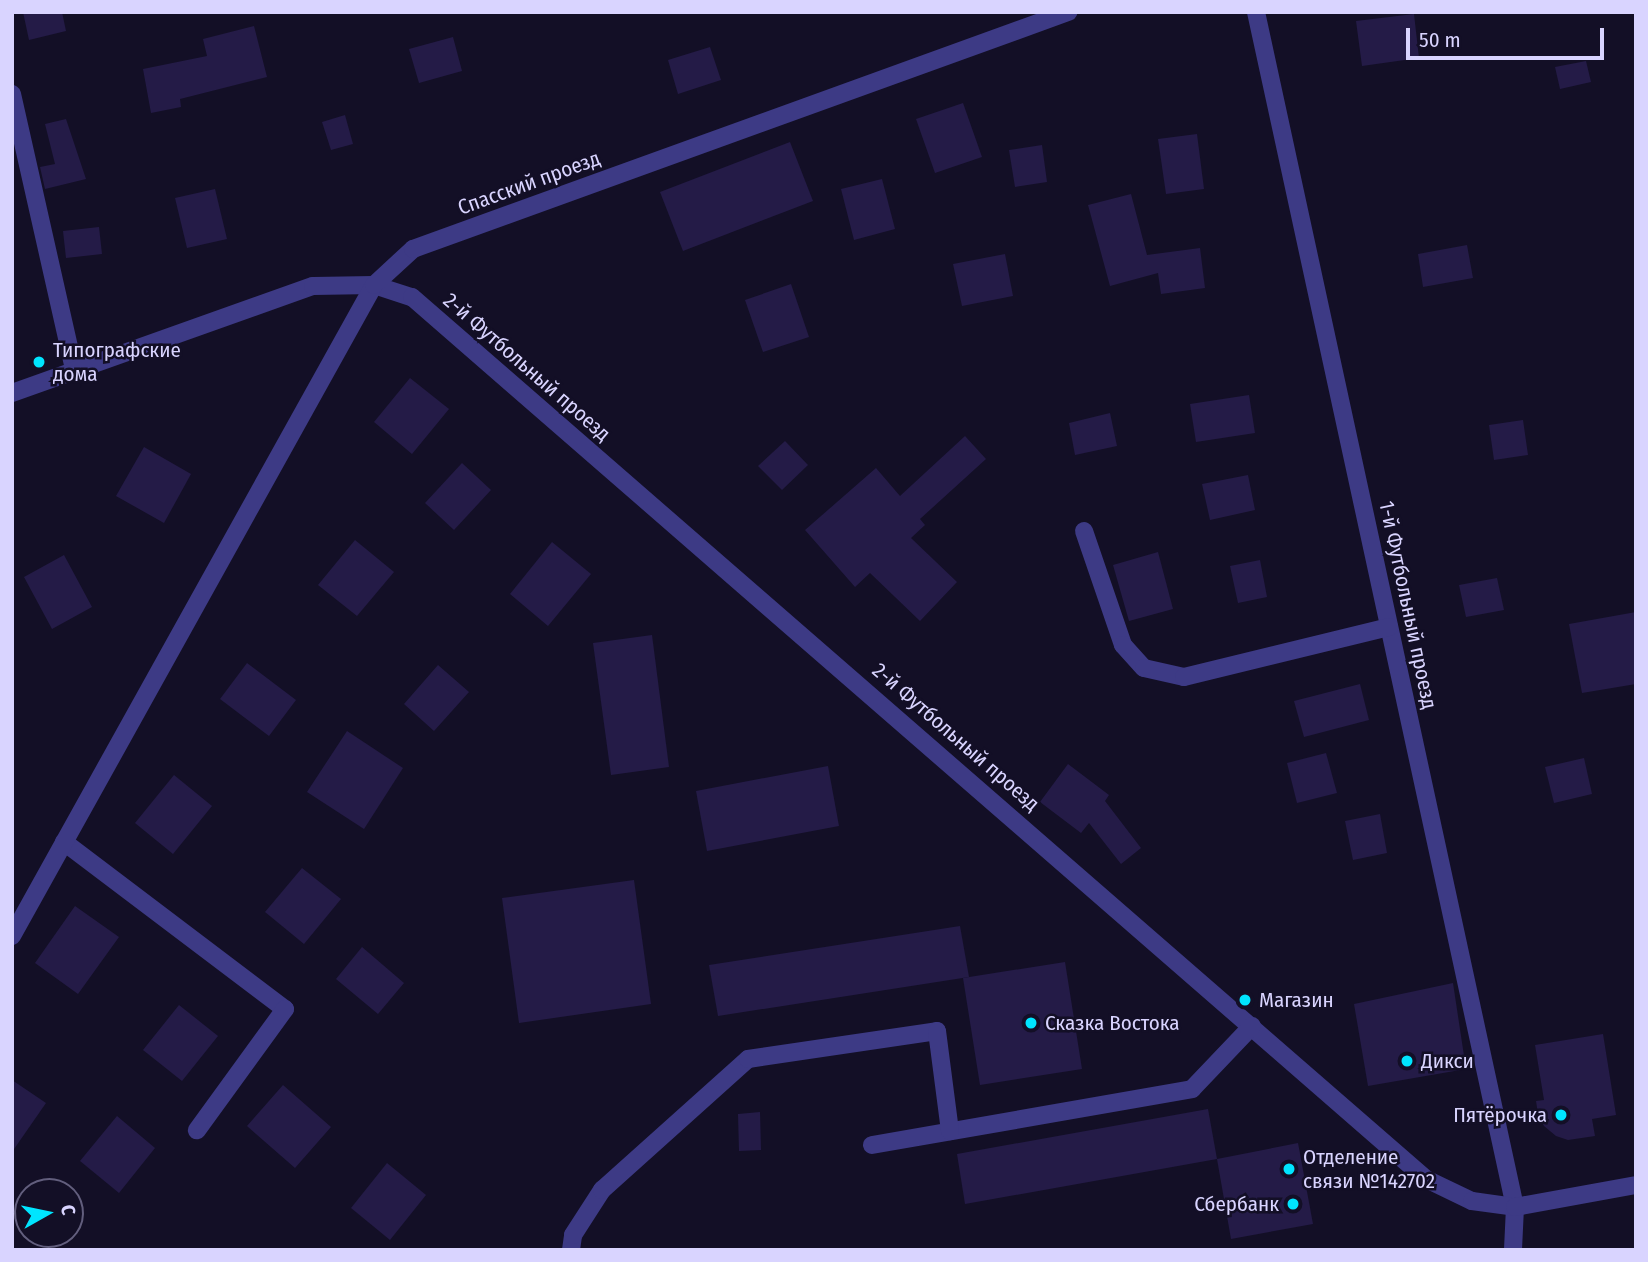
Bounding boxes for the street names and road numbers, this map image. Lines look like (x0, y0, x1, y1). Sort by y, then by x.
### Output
street label: Спасский проезд (454, 146, 604, 220)
street label: 2-й Футбольный проезд (438, 288, 616, 446)
street label: 1-й Футбольный проезд (1374, 499, 1442, 711)
street label: 2-й Футбольный проезд (867, 658, 1045, 816)

